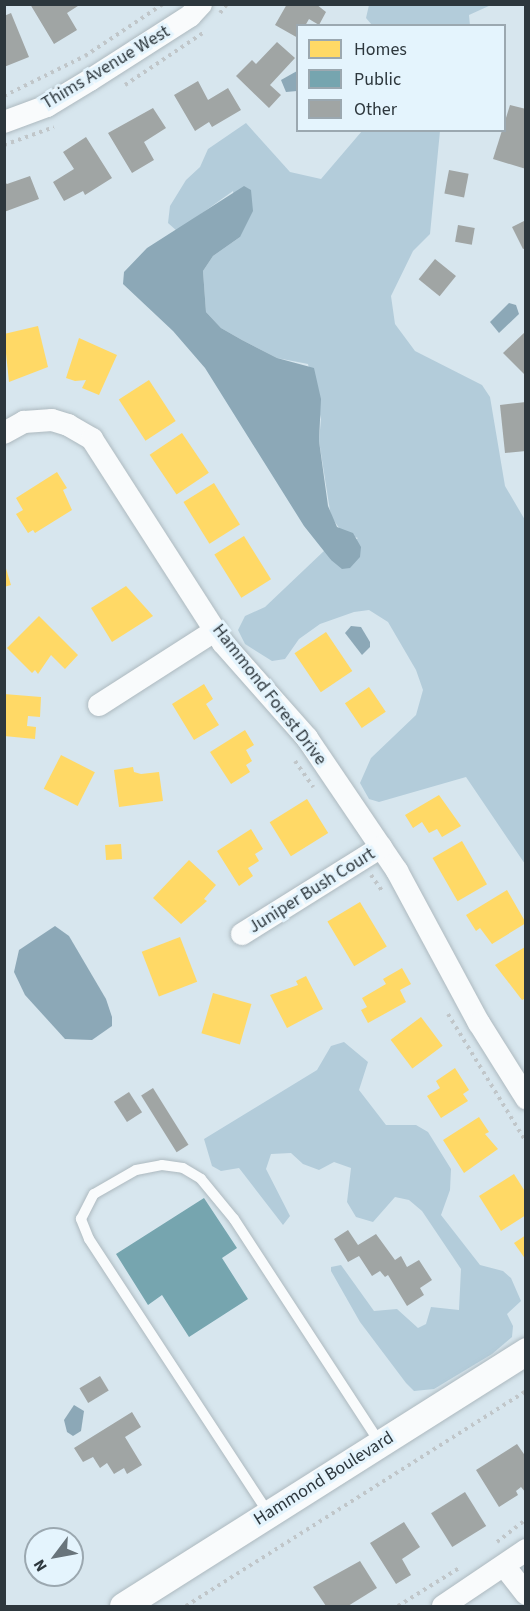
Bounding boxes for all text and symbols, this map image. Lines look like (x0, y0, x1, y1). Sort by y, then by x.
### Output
street label: Thims Avenue West (38, 21, 174, 115)
legend (296, 24, 506, 132)
text: Homes (354, 37, 407, 62)
text: Public (354, 67, 401, 92)
text: Other (354, 97, 397, 122)
street label: Hammond Forest Drive (207, 620, 331, 770)
street label: Juniper Bush Court (245, 843, 379, 939)
street label: Hammond Boulevard (250, 1427, 398, 1531)
north arrow (24, 1527, 84, 1587)
text: N (28, 1555, 53, 1576)

